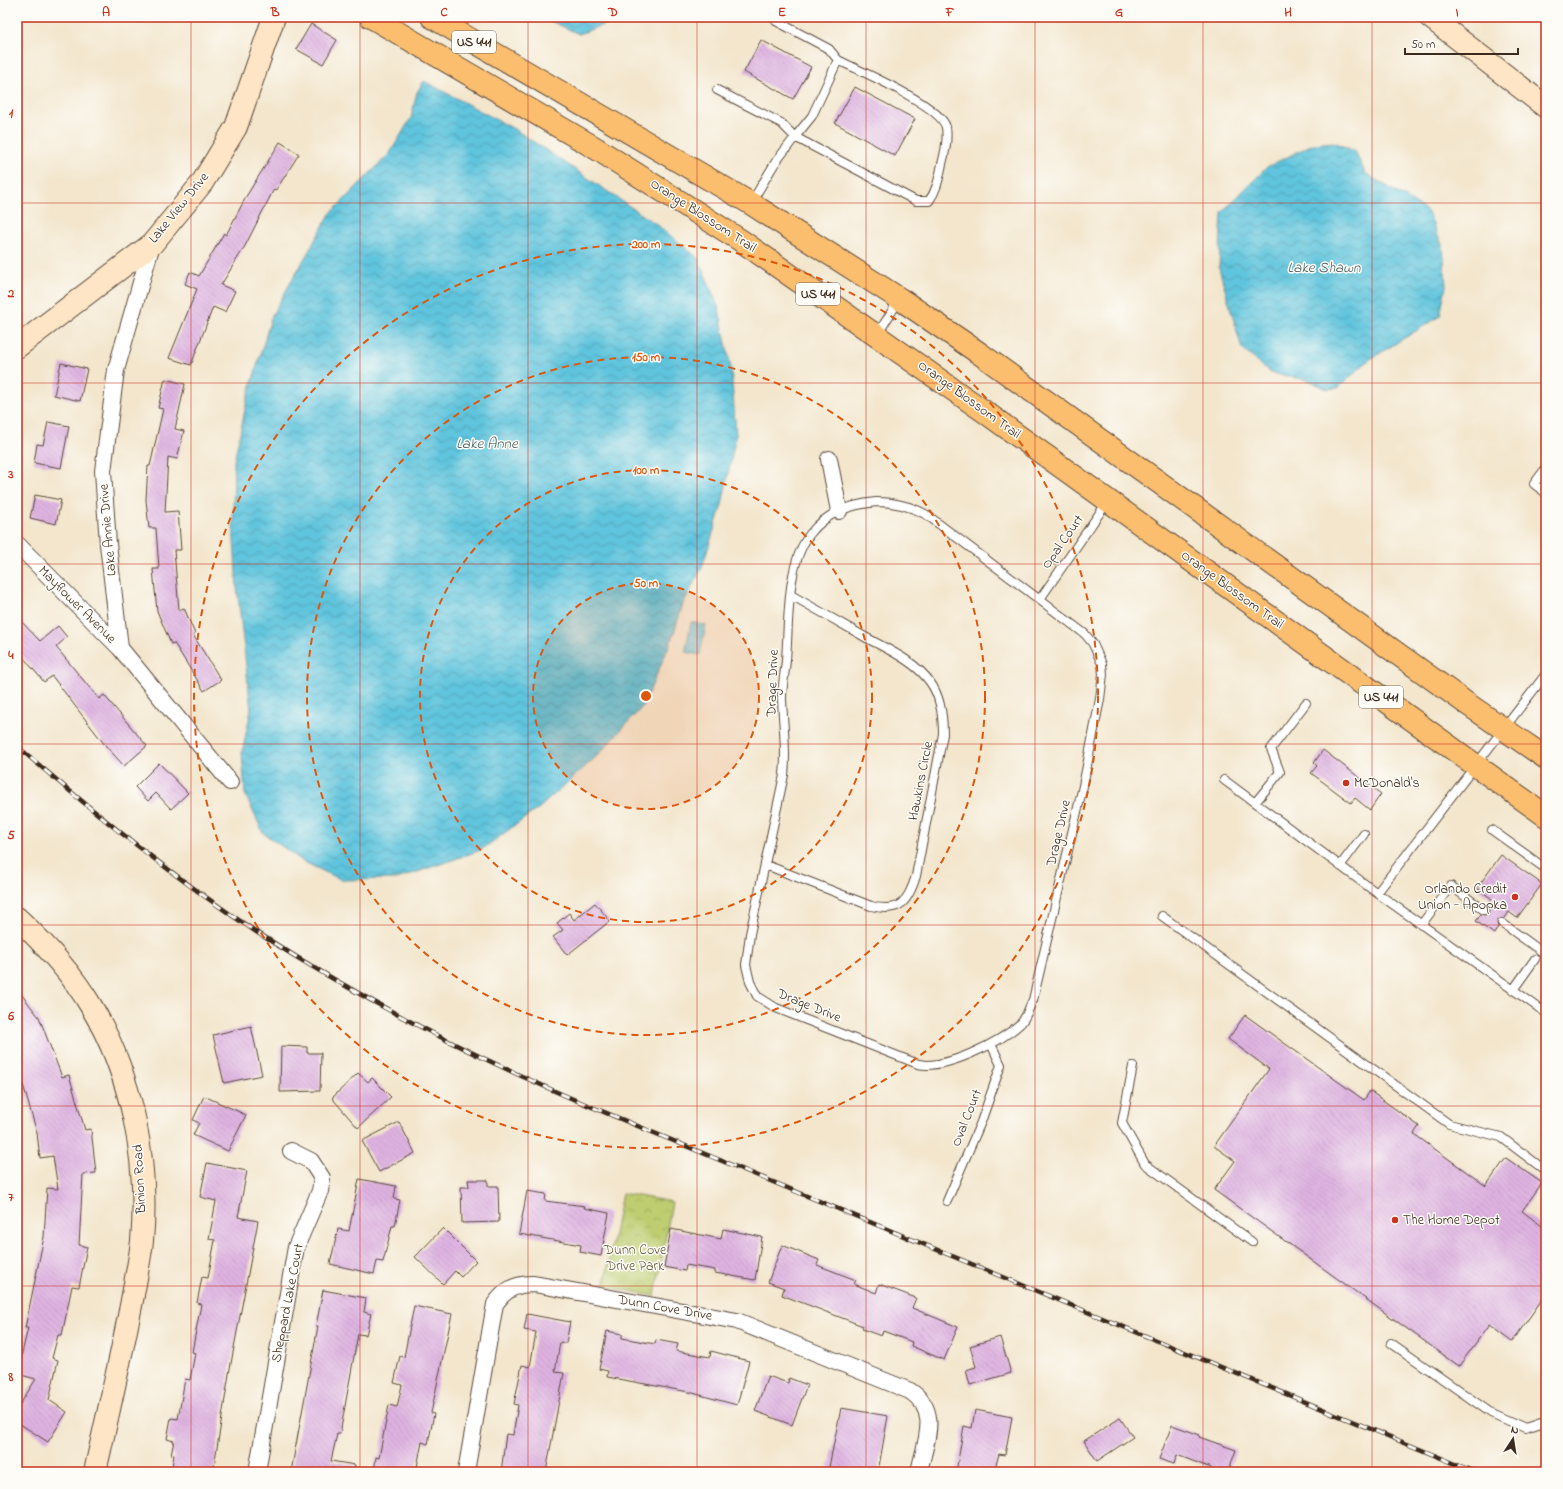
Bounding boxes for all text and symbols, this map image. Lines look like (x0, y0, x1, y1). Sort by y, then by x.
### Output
text: A (102, 3, 110, 22)
text: B (270, 3, 280, 22)
text: C (440, 3, 448, 22)
text: D (607, 3, 618, 22)
text: E (778, 3, 786, 22)
text: F (945, 3, 955, 22)
text: G (1115, 3, 1123, 22)
text: H (1284, 3, 1292, 22)
text: I (1455, 3, 1459, 22)
scale bar (1405, 30, 1518, 56)
road number: US 441 (452, 31, 496, 53)
text: 50 m (1411, 36, 1435, 54)
text: 1 (9, 104, 14, 123)
street label: Lake View Drive (144, 167, 215, 248)
street label: Orange Blossom Trail (645, 174, 760, 259)
text: 200 m (631, 236, 661, 254)
water label: Lake Shawn (1288, 257, 1361, 279)
road number: US 441 (796, 283, 840, 305)
text: 2 (7, 284, 15, 303)
text: 150 m (632, 349, 661, 367)
street label: Orange Blossom Trail (912, 355, 1025, 445)
water label: Lake Anne (456, 433, 519, 455)
text: 100 m (633, 462, 660, 480)
text: 3 (7, 465, 14, 484)
street label: Lake Annie Drive (93, 482, 122, 577)
street label: Opal Court (1037, 510, 1090, 573)
street label: Orange Blossom Trail (1175, 545, 1288, 635)
street label: Mayflower Avenue (32, 561, 121, 650)
text: 50 m (634, 575, 659, 593)
text: 4 (7, 646, 14, 665)
street label: Drage Drive (761, 648, 786, 718)
road number: US 441 (1359, 686, 1403, 708)
centre of rings (639, 689, 653, 703)
street label: Hawkins Circle (903, 739, 939, 822)
place label: McDonald's (1354, 773, 1420, 794)
marker: McDonald's (1341, 778, 1351, 788)
street label: Drage Drive (1041, 797, 1078, 869)
text: 5 (7, 826, 15, 845)
place label: Orlando Credit Union - Apopka (1418, 879, 1507, 916)
marker: Orlando Credit Union - Apopka (1510, 892, 1520, 902)
street label: Drage Drive (772, 983, 845, 1030)
text: 6 (7, 1007, 14, 1026)
street label: Oval Court (946, 1086, 988, 1150)
street label: Binion Road (128, 1144, 152, 1215)
text: 7 (8, 1188, 14, 1207)
place label: The Home Depot (1403, 1210, 1500, 1231)
marker: The Home Depot (1390, 1215, 1400, 1225)
park label: Dunn Cove Drive Park (603, 1240, 667, 1277)
street label: Sheppard Lake Court (266, 1241, 310, 1364)
street label: Dunn Cove Drive (615, 1289, 714, 1327)
text: 8 (8, 1368, 14, 1387)
north arrow (1493, 1419, 1533, 1459)
text: N (1510, 1422, 1520, 1439)

